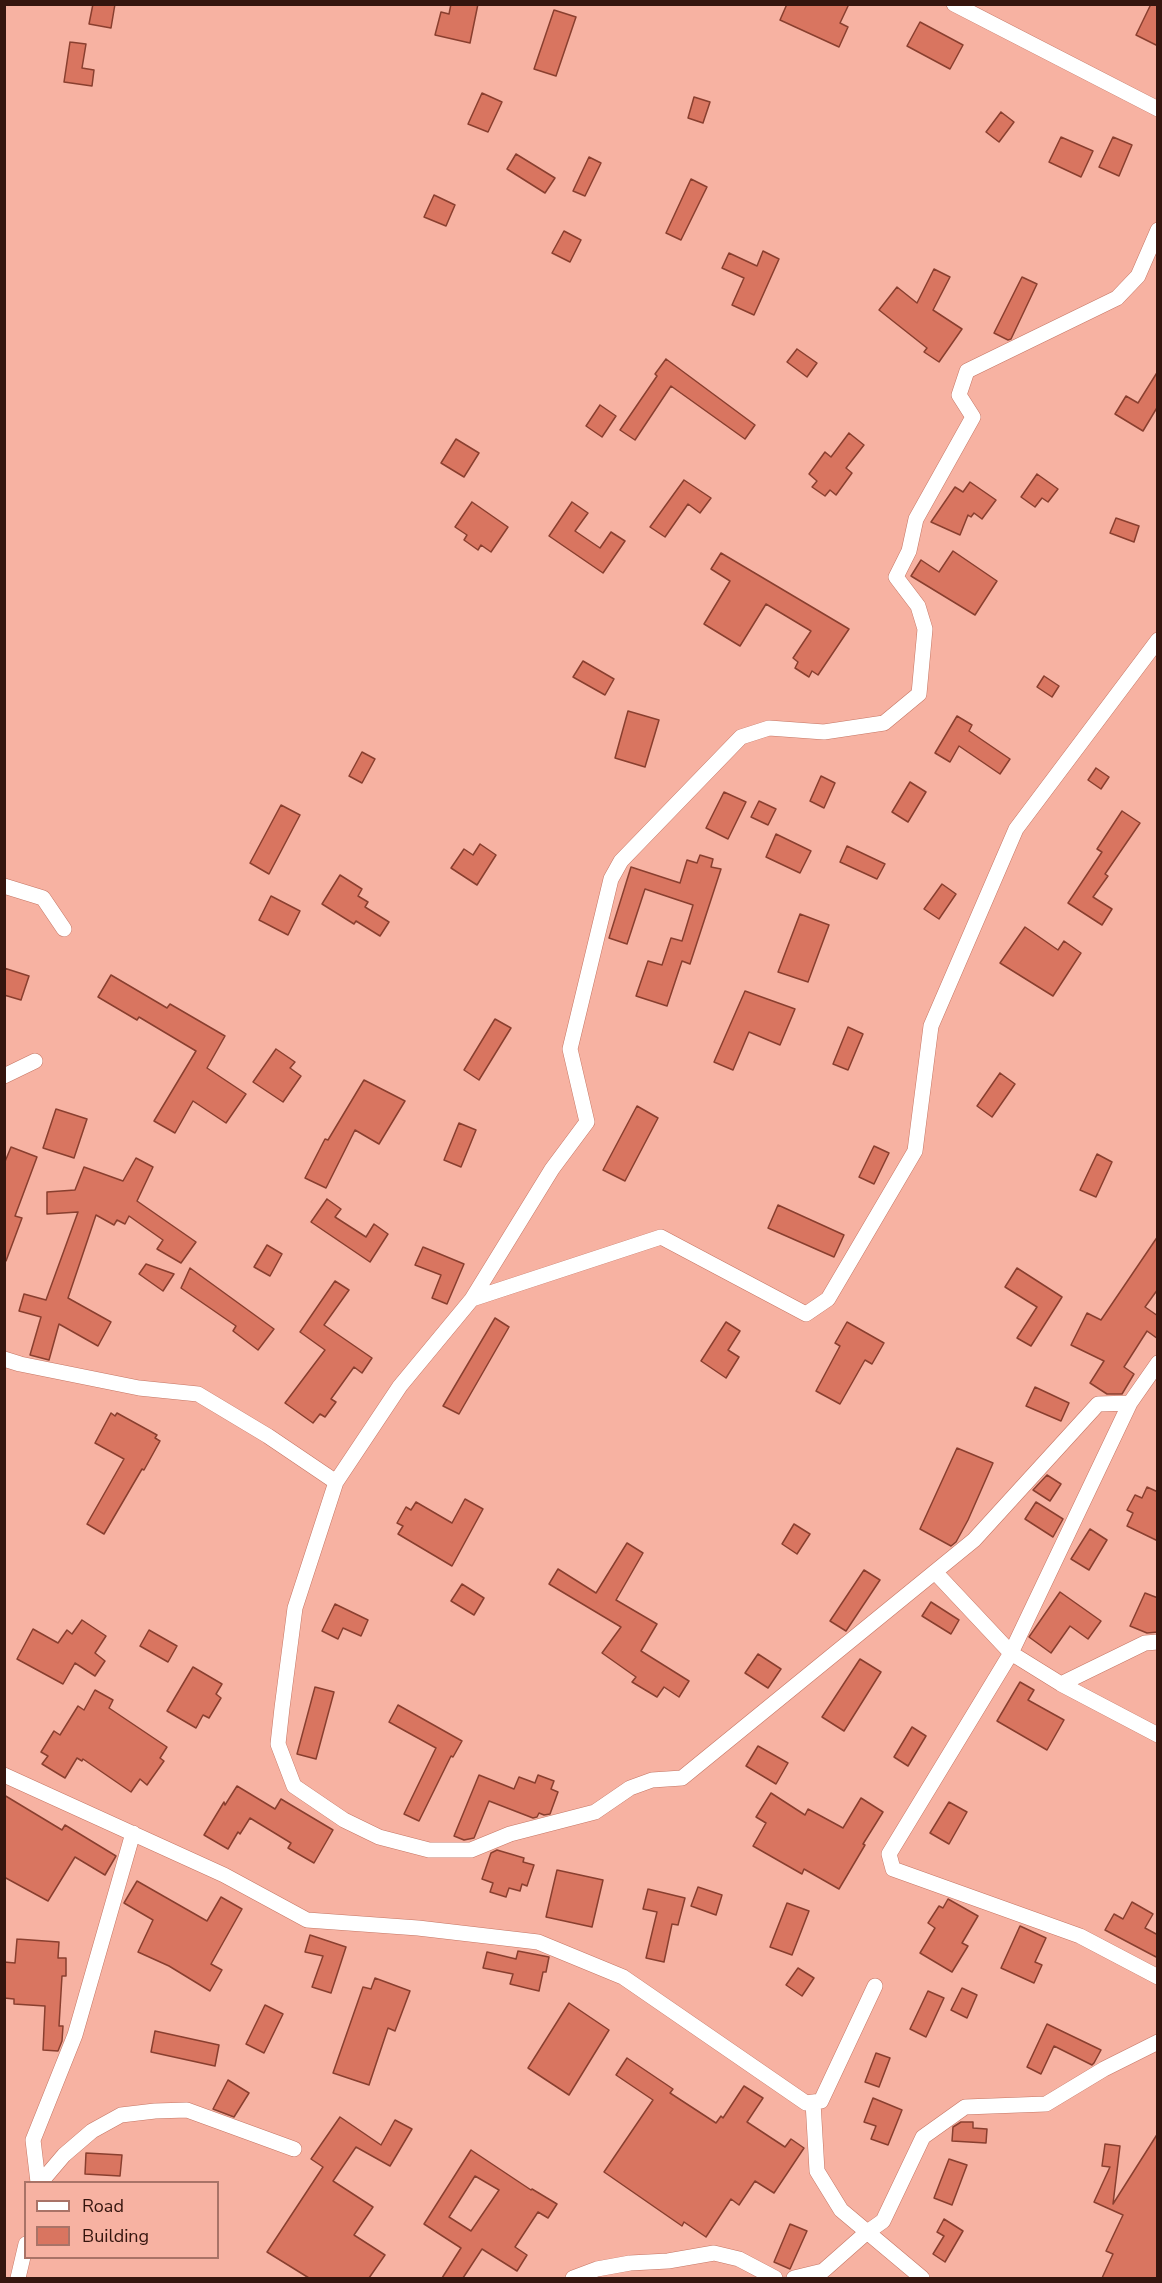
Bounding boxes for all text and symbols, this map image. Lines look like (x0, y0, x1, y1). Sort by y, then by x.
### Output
legend (24, 2181, 219, 2259)
text: Road (82, 2194, 124, 2218)
text: Building (82, 2224, 149, 2248)

